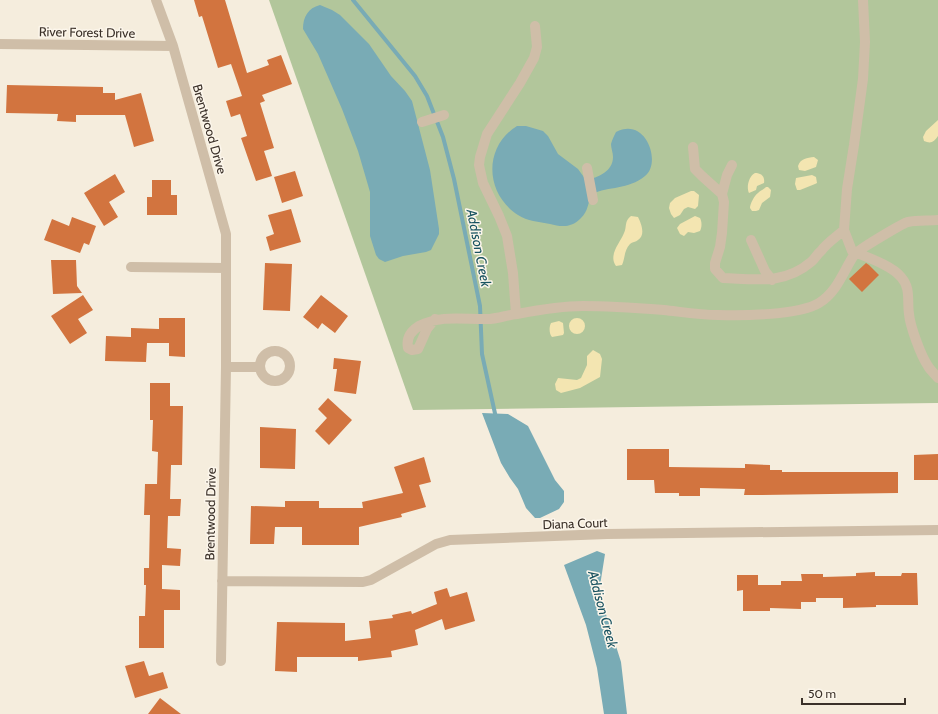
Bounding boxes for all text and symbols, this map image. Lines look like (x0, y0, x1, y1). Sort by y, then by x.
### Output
street label: River Forest Drive (39, 23, 136, 41)
street label: Brentwood Drive (190, 82, 231, 176)
water label: Addison Creek (462, 207, 496, 289)
street label: Brentwood Drive (201, 467, 219, 561)
street label: Diana Court (542, 514, 608, 532)
water label: Addison Creek (584, 568, 622, 650)
scale bar (802, 680, 905, 706)
text: 50 m (808, 686, 836, 701)

